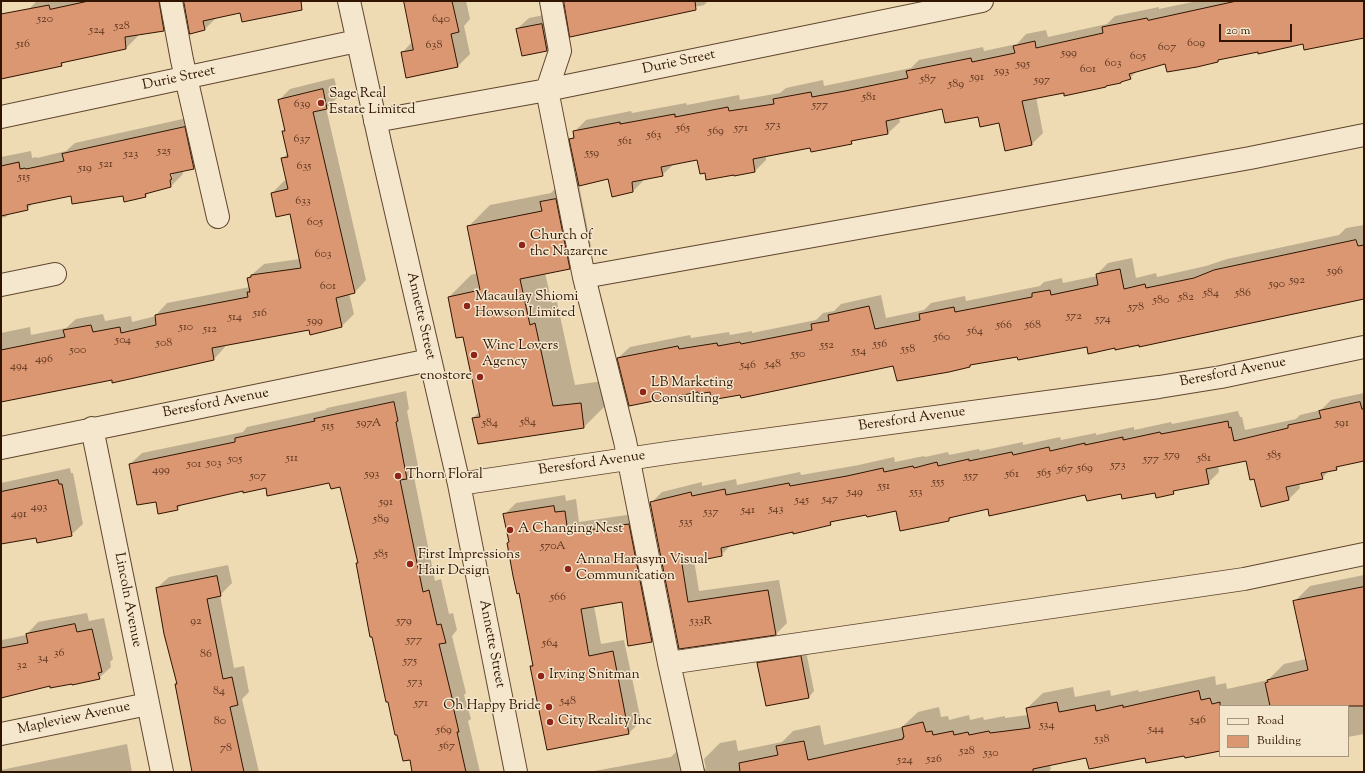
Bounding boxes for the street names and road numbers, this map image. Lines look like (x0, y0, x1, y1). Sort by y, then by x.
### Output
street label: Durie Street (641, 47, 717, 79)
street label: Durie Street (141, 63, 217, 95)
street label: Annette Street (402, 271, 438, 361)
street label: Beresford Avenue (1179, 354, 1287, 392)
street label: Beresford Avenue (162, 385, 270, 423)
street label: Beresford Avenue (857, 404, 967, 436)
street label: Beresford Avenue (537, 448, 647, 480)
street label: Lincoln Avenue (110, 551, 144, 649)
street label: Annette Street (474, 598, 508, 690)
street label: Mapleview Avenue (16, 699, 132, 739)

